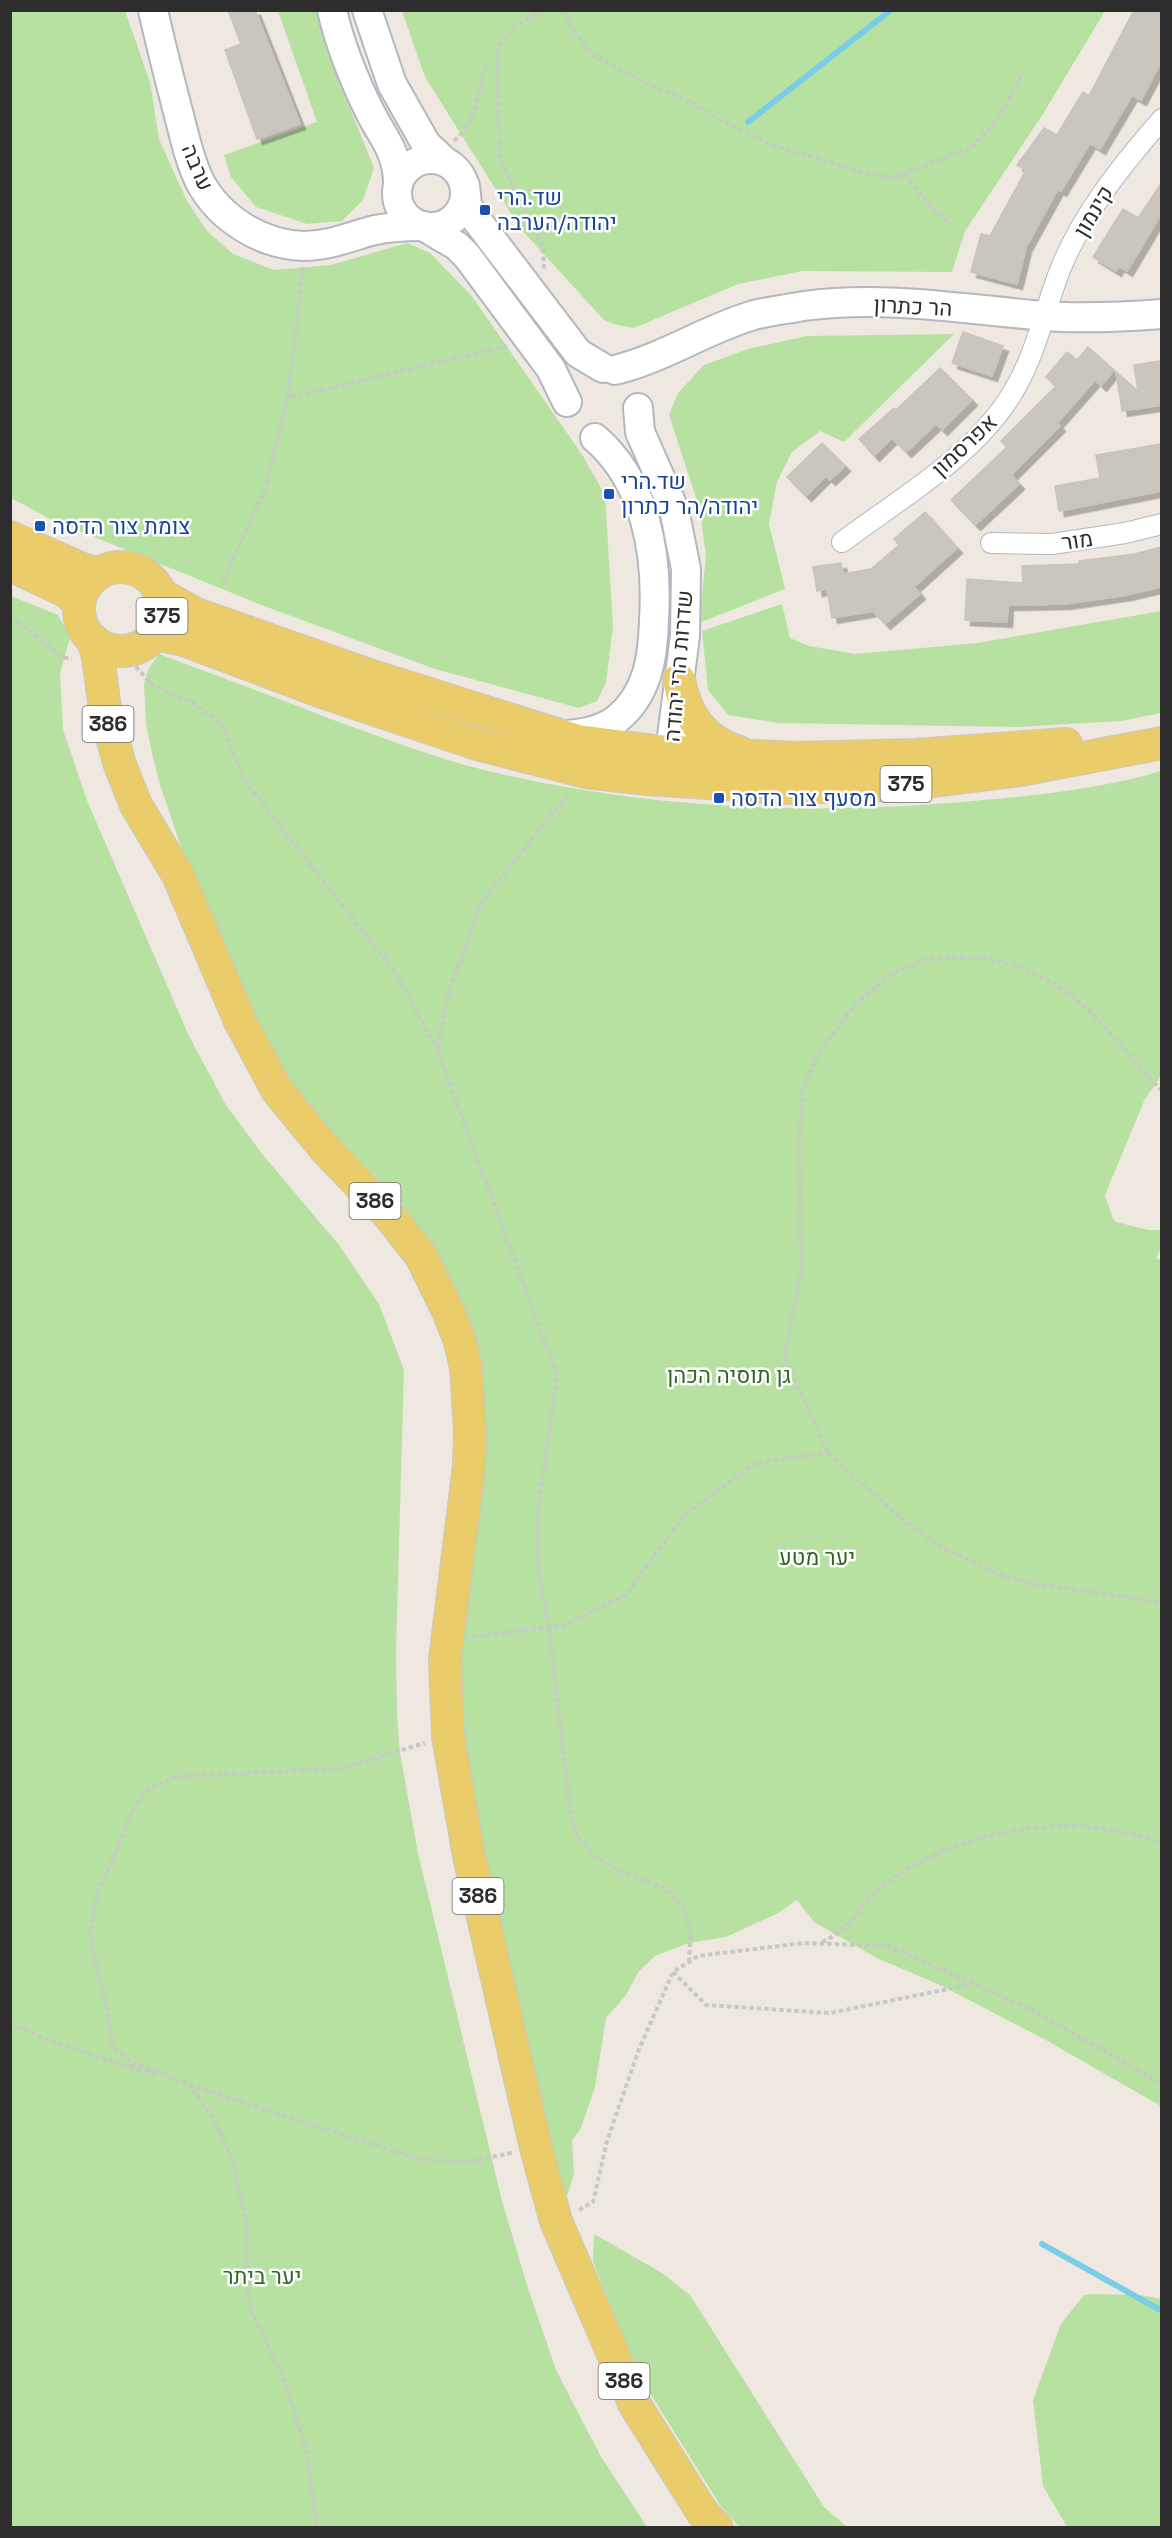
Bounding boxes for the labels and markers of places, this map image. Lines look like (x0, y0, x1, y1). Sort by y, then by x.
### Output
place label: שד.הרי יהודה/הערבה (497, 183, 617, 236)
marker: שד.הרי יהודה/הערבה (478, 203, 492, 217)
place label: שד.הרי יהודה/הר כתרון (621, 467, 758, 520)
marker: שד.הרי יהודה/הר כתרון (602, 487, 616, 501)
place label: צומת צור הדסה (52, 512, 190, 540)
marker: צומת צור הדסה (33, 519, 47, 533)
place label: מסעף צור הדסה (731, 784, 877, 812)
marker: מסעף צור הדסה (712, 791, 726, 805)

